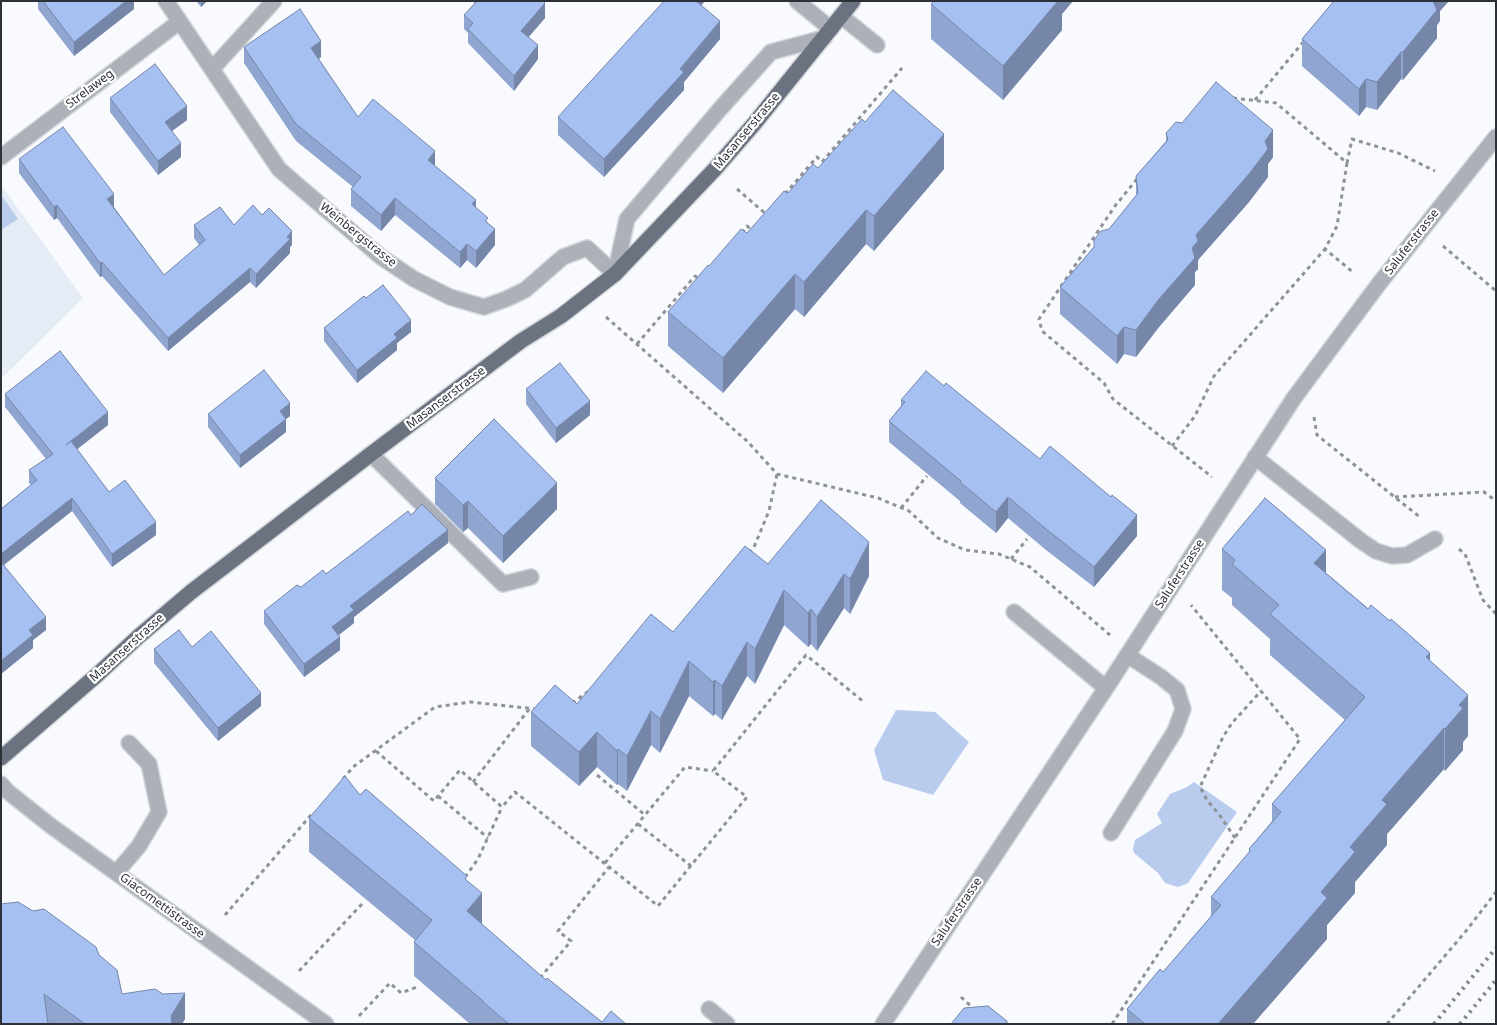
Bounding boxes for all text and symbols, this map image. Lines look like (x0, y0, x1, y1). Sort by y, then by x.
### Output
street label: Strelaweg (63, 66, 117, 112)
street label: Masanserstrasse (711, 90, 783, 172)
street label: Weinbergstrasse (317, 200, 399, 270)
street label: Saluferstrasse (1382, 206, 1442, 278)
street label: Masanserstrasse (404, 364, 488, 432)
street label: Saluferstrasse (1152, 537, 1208, 611)
street label: Masanserstrasse (87, 611, 167, 685)
street label: Giacomettistrasse (117, 870, 207, 942)
street label: Saluferstrasse (929, 875, 985, 949)

